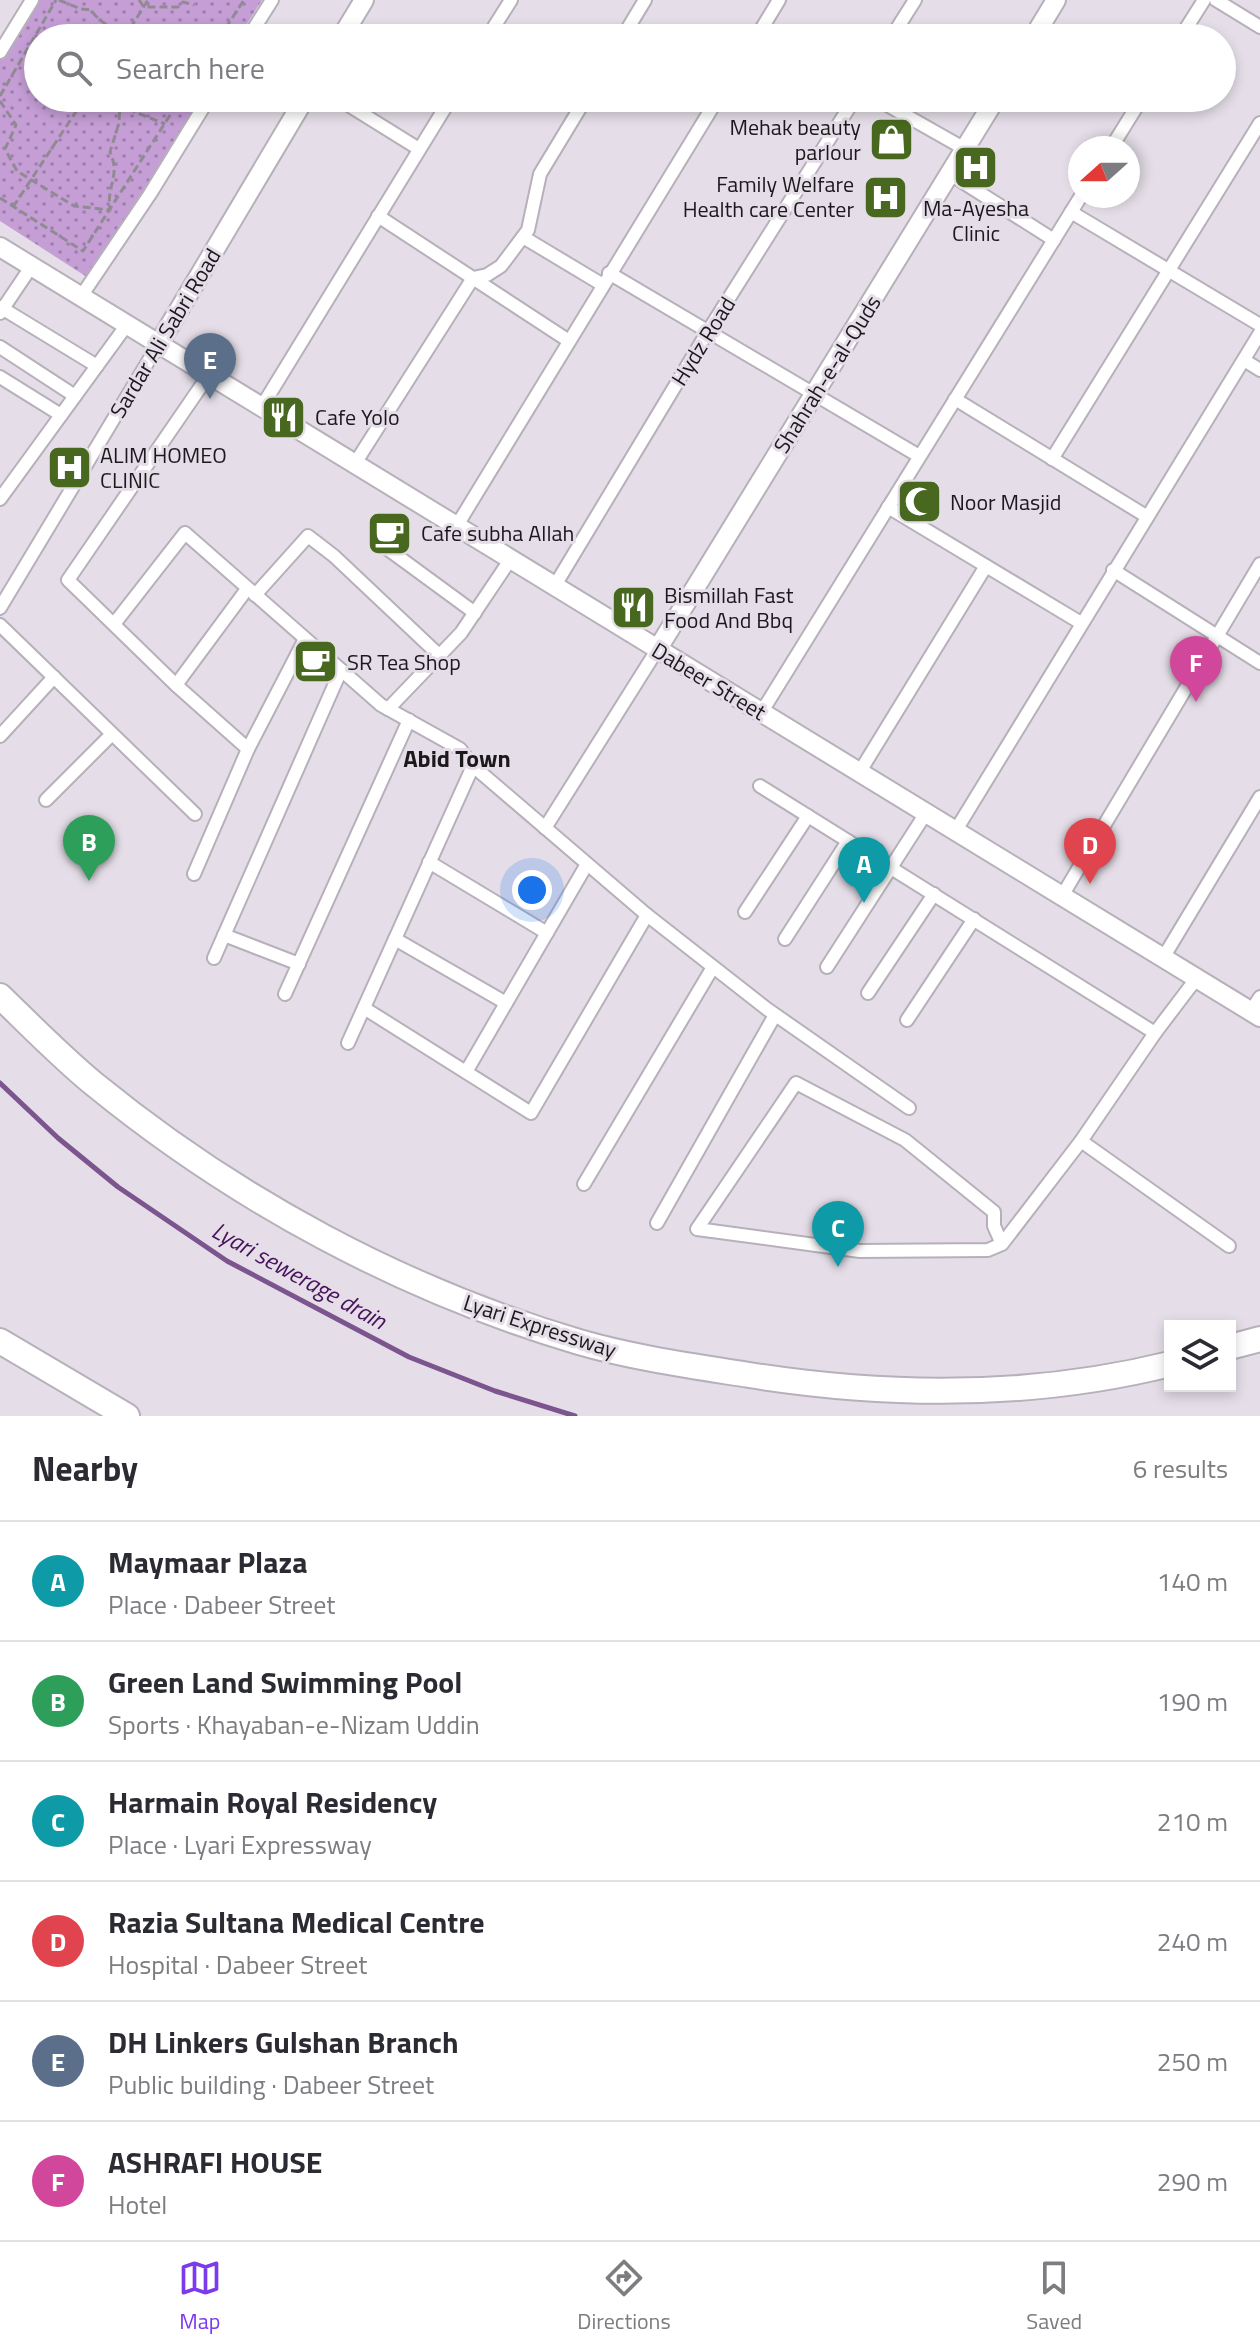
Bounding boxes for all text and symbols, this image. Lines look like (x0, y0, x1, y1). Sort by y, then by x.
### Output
search box (24, 24, 1236, 112)
text: Search here (116, 45, 265, 91)
icon: search (52, 46, 96, 90)
place label: Mehak beauty parlour (730, 110, 861, 169)
shop icon: Mehak beauty parlour (868, 116, 916, 164)
north arrow (1068, 136, 1140, 208)
hospital icon: Ma-Ayesha Clinic (952, 143, 1000, 191)
place label: Family Welfare Health care Center (683, 167, 854, 226)
hospital icon: Family Welfare Health care Center (861, 173, 909, 221)
place label: Ma-Ayesha Clinic (923, 191, 1029, 250)
street label: Sardar Ali Sabri Road (101, 242, 229, 424)
street label: Shahrah-e-al-Quds (765, 288, 889, 460)
street label: Hydz Road (662, 290, 744, 392)
pin: E (184, 333, 236, 399)
restaurant icon: Cafe Yolo (260, 393, 308, 441)
place label: Cafe Yolo (315, 400, 400, 434)
place label: ALIM HOMEO CLINIC (100, 438, 227, 497)
hospital icon: ALIM HOMEO CLINIC (45, 444, 93, 492)
mosque icon: Noor Masjid (895, 478, 943, 526)
place label: Noor Masjid (950, 485, 1061, 519)
cafe icon: Cafe subha Allah (366, 509, 414, 557)
place label: Cafe subha Allah (421, 516, 574, 550)
place label: Bismillah Fast Food And Bbq (664, 578, 794, 637)
restaurant icon: Bismillah Fast Food And Bbq (609, 584, 657, 632)
street label: Dabeer Street (645, 633, 773, 729)
pin: F (1170, 636, 1222, 702)
cafe icon: SR Tea Shop (292, 638, 340, 686)
place label: SR Tea Shop (347, 645, 461, 679)
district label: Abid Town (403, 740, 511, 776)
pin: B (63, 815, 115, 881)
pin: D (1064, 818, 1116, 884)
pin: A (838, 837, 890, 903)
your location (512, 870, 552, 910)
pin: C (812, 1201, 864, 1267)
water label: Lyari sewerage drain (206, 1212, 394, 1339)
street label: Lyari Expressway (459, 1285, 621, 1367)
map controls (1164, 1320, 1236, 1392)
button: layers (1164, 1320, 1236, 1392)
text: Nearby (32, 1442, 138, 1494)
text: 6 results (1133, 1449, 1228, 1488)
text: Maymaar Plaza (108, 1539, 308, 1585)
text: A (50, 1562, 66, 1601)
text: 140 m (1157, 1562, 1228, 1601)
text: Place · Dabeer Street (108, 1585, 335, 1624)
text: Green Land Swimming Pool (108, 1659, 462, 1705)
text: B (50, 1682, 66, 1721)
text: 190 m (1157, 1682, 1228, 1721)
text: Sports · Khayaban-e-Nizam Uddin (108, 1705, 480, 1744)
text: Harmain Royal Residency (108, 1779, 437, 1825)
text: C (51, 1802, 65, 1841)
text: 210 m (1157, 1802, 1228, 1841)
text: Place · Lyari Expressway (108, 1825, 372, 1864)
text: Razia Sultana Medical Centre (108, 1899, 485, 1945)
text: D (50, 1922, 66, 1961)
text: 240 m (1157, 1922, 1228, 1961)
text: Hospital · Dabeer Street (108, 1945, 367, 1984)
text: DH Linkers Gulshan Branch (108, 2019, 459, 2065)
text: E (51, 2042, 65, 2081)
text: 250 m (1157, 2042, 1228, 2081)
text: Public building · Dabeer Street (108, 2065, 434, 2104)
text: ASHRAFI HOUSE (108, 2139, 322, 2185)
text: F (51, 2162, 65, 2201)
text: 290 m (1157, 2162, 1228, 2201)
text: Hotel (108, 2185, 167, 2224)
tab: Map (178, 2256, 222, 2338)
tab: Directions (577, 2256, 671, 2338)
tab: Saved (1026, 2256, 1082, 2338)

